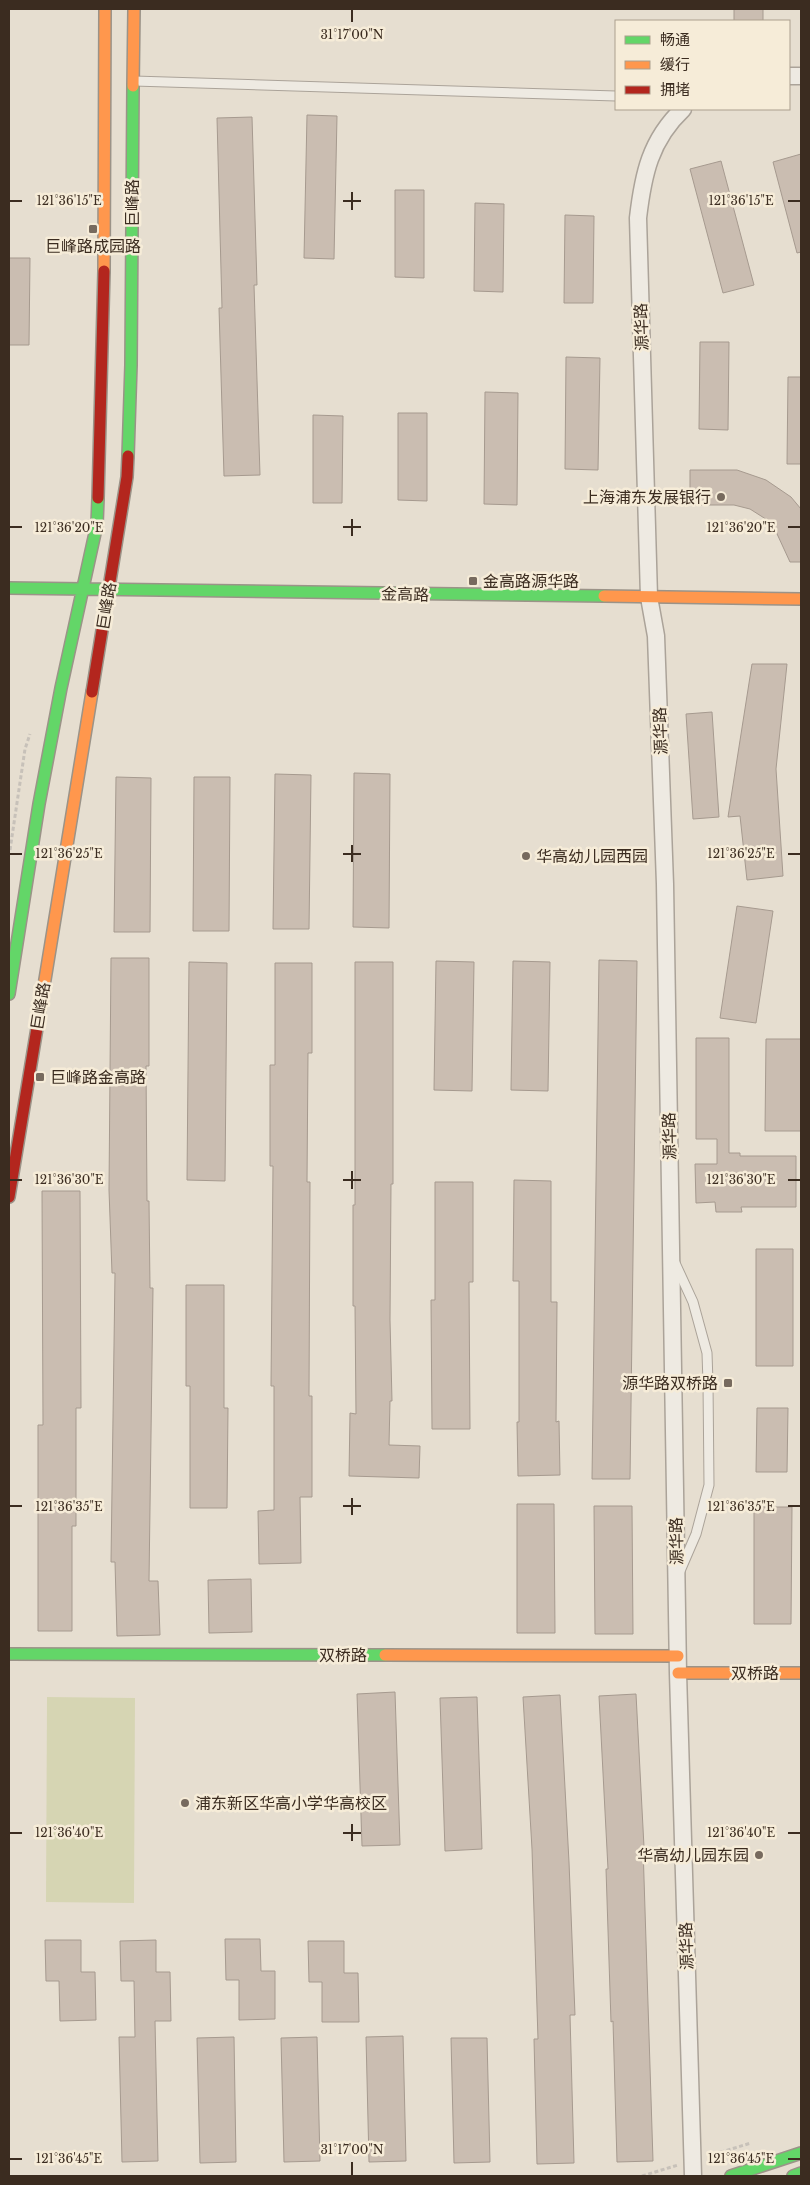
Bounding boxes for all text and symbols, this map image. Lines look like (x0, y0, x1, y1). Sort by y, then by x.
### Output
legend (615, 20, 790, 110)
text: 31°17'00"N (320, 27, 384, 42)
text: 畅通 (660, 30, 690, 49)
text: 缓行 (660, 55, 690, 74)
text: 拥堵 (660, 80, 690, 99)
street label: 巨峰路 (122, 179, 142, 227)
text: 121°36'15"E (36, 193, 102, 208)
text: 121°36'15"E (708, 193, 774, 208)
marker: 巨峰路成园路 (87, 223, 99, 235)
place label: 巨峰路成园路 (45, 236, 141, 256)
street label: 源华路 (630, 303, 652, 351)
place label: 上海浦东发展银行 (583, 487, 711, 507)
marker: 上海浦东发展银行 (715, 491, 727, 503)
text: 121°36'20"E (34, 520, 104, 535)
text: 121°36'20"E (706, 520, 776, 535)
place label: 金高路源华路 (483, 571, 579, 591)
marker: 金高路源华路 (467, 575, 479, 587)
street label: 巨峰路 (92, 581, 120, 631)
street label: 金高路 (381, 584, 429, 604)
street label: 源华路 (649, 707, 671, 755)
text: 121°36'25"E (35, 846, 103, 861)
place label: 华高幼儿园西园 (536, 846, 648, 866)
text: 121°36'25"E (707, 846, 775, 861)
marker: 华高幼儿园西园 (520, 850, 532, 862)
street label: 巨峰路 (26, 981, 54, 1031)
place label: 巨峰路金高路 (50, 1067, 146, 1087)
marker: 巨峰路金高路 (34, 1071, 46, 1083)
street label: 源华路 (659, 1112, 679, 1160)
text: 121°36'30"E (34, 1172, 104, 1187)
text: 121°36'30"E (706, 1172, 776, 1187)
place label: 源华路双桥路 (622, 1373, 718, 1393)
marker: 源华路双桥路 (722, 1377, 734, 1389)
text: 121°36'35"E (35, 1499, 103, 1514)
text: 121°36'35"E (707, 1499, 775, 1514)
street label: 源华路 (666, 1517, 686, 1565)
street label: 双桥路 (319, 1645, 367, 1665)
street label: 双桥路 (731, 1663, 779, 1683)
place label: 浦东新区华高小学华高校区 (195, 1793, 387, 1813)
marker: 浦东新区华高小学华高校区 (179, 1797, 191, 1809)
text: 121°36'40"E (35, 1825, 103, 1840)
text: 121°36'40"E (707, 1825, 775, 1840)
place label: 华高幼儿园东园 (637, 1845, 749, 1865)
marker: 华高幼儿园东园 (753, 1849, 765, 1861)
street label: 源华路 (675, 1922, 697, 1970)
text: 31°17'00"N (320, 2142, 384, 2157)
text: 121°36'45"E (36, 2151, 103, 2166)
text: 121°36'45"E (708, 2151, 775, 2166)

